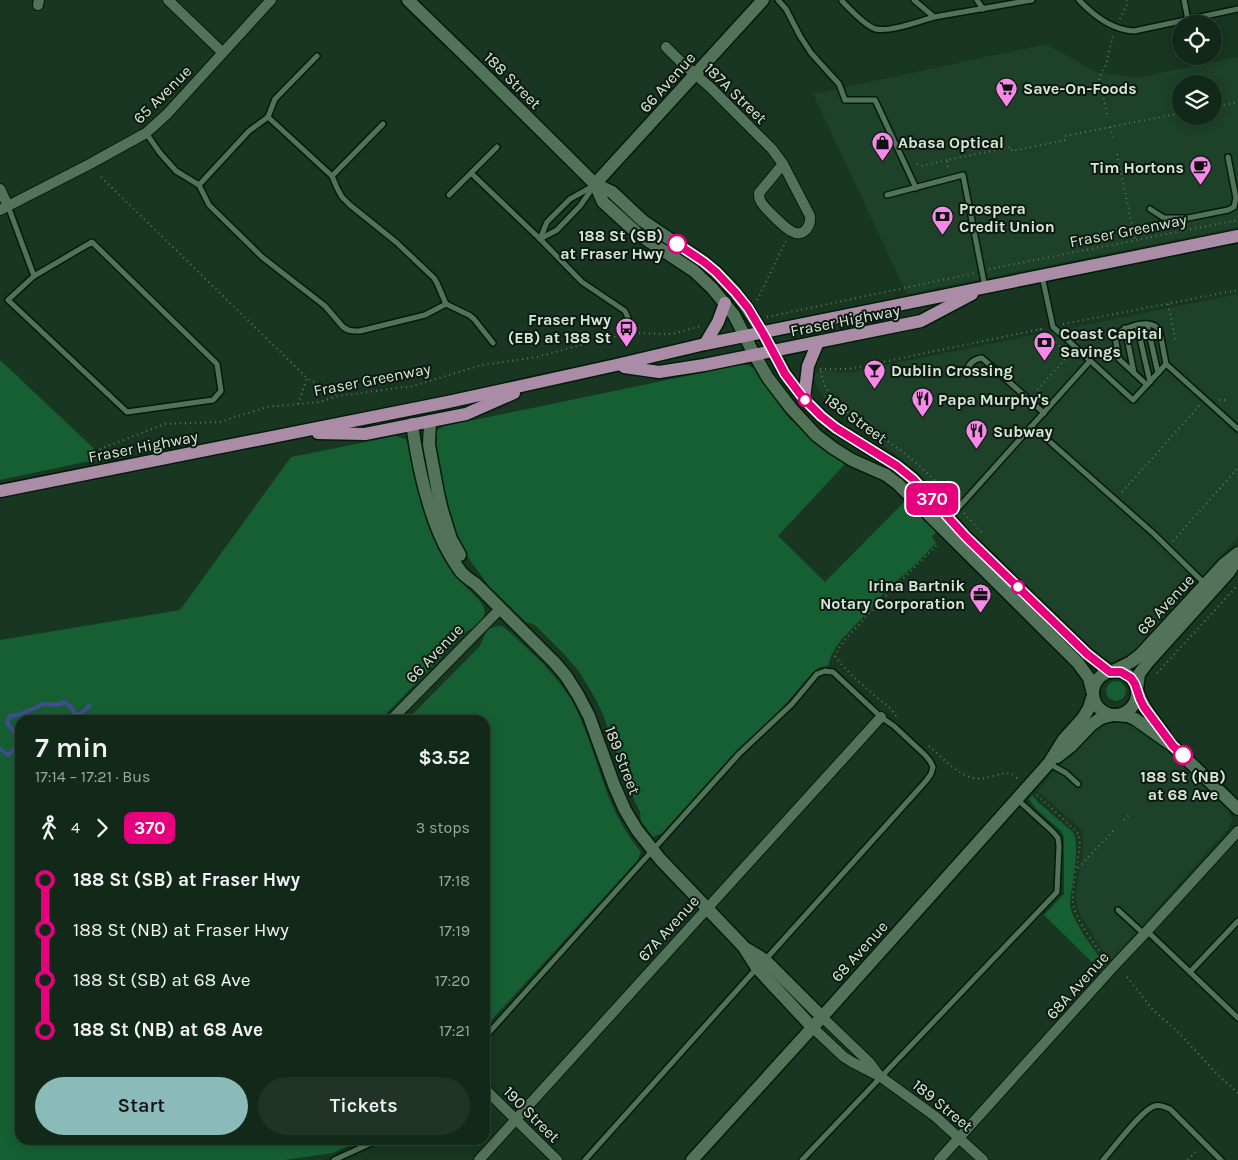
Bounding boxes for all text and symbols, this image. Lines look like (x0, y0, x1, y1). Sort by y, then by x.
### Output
map controls (1172, 15, 1222, 125)
button: locate (1172, 15, 1222, 65)
street label: 188 Street (480, 48, 545, 113)
street label: 66 Avenue (635, 48, 699, 116)
street label: 187A Street (700, 59, 771, 128)
street label: 65 Avenue (129, 61, 195, 127)
button: layers (1172, 75, 1222, 125)
supermarket icon: Save-On-Foods (995, 76, 1019, 107)
place label: Save-On-Foods (1023, 79, 1137, 98)
shop icon: Abasa Optical (870, 130, 894, 161)
place label: Abasa Optical (898, 133, 1004, 152)
cafe icon: Tim Hortons (1188, 155, 1212, 186)
place label: Tim Hortons (1091, 158, 1184, 177)
place label: Prospera Credit Union (959, 199, 1055, 236)
bank icon: Prospera Credit Union (931, 205, 955, 236)
street label: Fraser Greenway (1068, 210, 1189, 251)
place label: 188 St (SB) at Fraser Hwy (560, 226, 663, 263)
marker: 188 St (SB) at Fraser Hwy (667, 234, 687, 254)
street label: Fraser Highway (789, 300, 902, 340)
place label: Fraser Hwy (EB) at 188 St (508, 310, 611, 347)
bus stop icon: Fraser Hwy (EB) at 188 St (615, 316, 639, 347)
place label: Coast Capital Savings (1060, 324, 1162, 361)
bank icon: Coast Capital Savings (1032, 330, 1056, 361)
bar icon: Dublin Crossing (863, 358, 887, 389)
street label: Fraser Greenway (312, 359, 433, 400)
place label: Dublin Crossing (891, 361, 1013, 380)
restaurant icon: Papa Murphy's (910, 387, 934, 418)
street label: 188 Street (821, 389, 891, 447)
place label: Papa Murphy's (938, 390, 1049, 409)
unlabelled marker (798, 393, 812, 407)
restaurant icon: Subway (965, 419, 989, 450)
place label: Subway (993, 422, 1053, 441)
street label: Fraser Highway (87, 426, 200, 466)
line badge: 370 (903, 483, 961, 515)
text: 370 (916, 488, 948, 510)
street label: 68 Avenue (1133, 570, 1198, 638)
place label: Irina Bartnik Notary Corporation (820, 576, 966, 613)
unlabelled marker (1011, 580, 1025, 594)
office icon: Irina Bartnik Notary Corporation (969, 582, 993, 613)
street label: 66 Avenue (402, 620, 467, 687)
street label: 189 Street (601, 723, 644, 797)
text: 7 min (35, 731, 108, 764)
marker: 188 St (NB) at 68 Ave (1173, 745, 1193, 765)
text: $3.52 (418, 747, 470, 769)
text: 17:14 – 17:21 · Bus (35, 767, 150, 786)
place label: 188 St (NB) at 68 Ave (1140, 767, 1226, 804)
icon: walk (35, 814, 63, 842)
icon: forward (88, 814, 116, 842)
text: 370 (134, 817, 165, 839)
text: 4 (71, 818, 80, 837)
text: 3 stops (416, 818, 470, 837)
text: 188 St (SB) at Fraser Hwy (73, 869, 300, 891)
text: 17:18 (438, 871, 470, 890)
street label: 67A Avenue (634, 891, 703, 965)
street label: 68 Avenue (827, 917, 892, 986)
text: 188 St (NB) at Fraser Hwy (73, 919, 289, 941)
text: 17:19 (439, 921, 470, 940)
street label: 68A Avenue (1042, 948, 1113, 1023)
text: 188 St (SB) at 68 Ave (73, 969, 251, 991)
text: 17:20 (435, 971, 470, 990)
text: 188 St (NB) at 68 Ave (73, 1019, 263, 1041)
text: 17:21 (439, 1021, 470, 1040)
street label: 189 Street (909, 1075, 977, 1135)
button: Start (35, 1077, 248, 1135)
button: Tickets (258, 1077, 470, 1135)
street label: 190 Street (500, 1082, 564, 1146)

